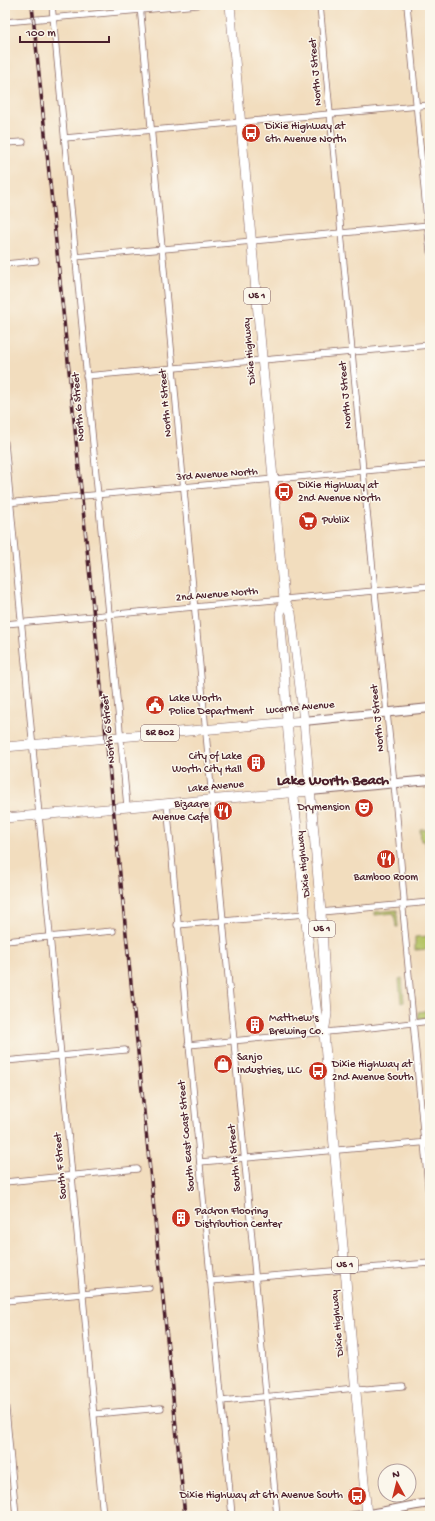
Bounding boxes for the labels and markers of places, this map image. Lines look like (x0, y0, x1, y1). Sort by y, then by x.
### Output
place label: Dixie Highway at 6th Avenue North (264, 121, 347, 146)
bus stop icon: Dixie Highway at 6th Avenue North (240, 122, 262, 144)
place label: Dixie Highway at 2nd Avenue North (297, 480, 381, 505)
bus stop icon: Dixie Highway at 2nd Avenue North (273, 481, 295, 503)
supermarket icon: Publix (297, 510, 319, 532)
place label: Publix (321, 515, 350, 527)
place label: Lake Worth Police Department (168, 693, 255, 718)
public building icon: Lake Worth Police Department (144, 694, 166, 716)
place label: City of Lake Worth City Hall (172, 750, 243, 776)
building icon: City of Lake Worth City Hall (245, 752, 267, 774)
theatre icon: Drymension (353, 797, 375, 819)
place label: Bizaare Avenue Cafe (152, 799, 209, 824)
restaurant icon: Bizaare Avenue Cafe (212, 800, 234, 822)
place label: Drymension (296, 802, 351, 814)
restaurant icon: Bamboo Room (375, 848, 397, 870)
place label: Bamboo Room (353, 872, 418, 884)
place label: Matthew's Brewing Co. (268, 1013, 324, 1038)
building icon: Matthew's Brewing Co. (244, 1014, 266, 1036)
place label: Sanjo Industries, LLC (237, 1052, 302, 1077)
shop icon: Sanjo Industries, LLC (212, 1053, 234, 1075)
place label: Dixie Highway at 2nd Avenue South (331, 1059, 414, 1084)
bus stop icon: Dixie Highway at 2nd Avenue South (307, 1060, 329, 1082)
place label: Padron Flooring Distribution Center (194, 1206, 283, 1231)
building icon: Padron Flooring Distribution Center (170, 1207, 192, 1229)
bus stop icon: Dixie Highway at 6th Avenue South (346, 1485, 368, 1507)
place label: Dixie Highway at 6th Avenue South (179, 1490, 343, 1502)

